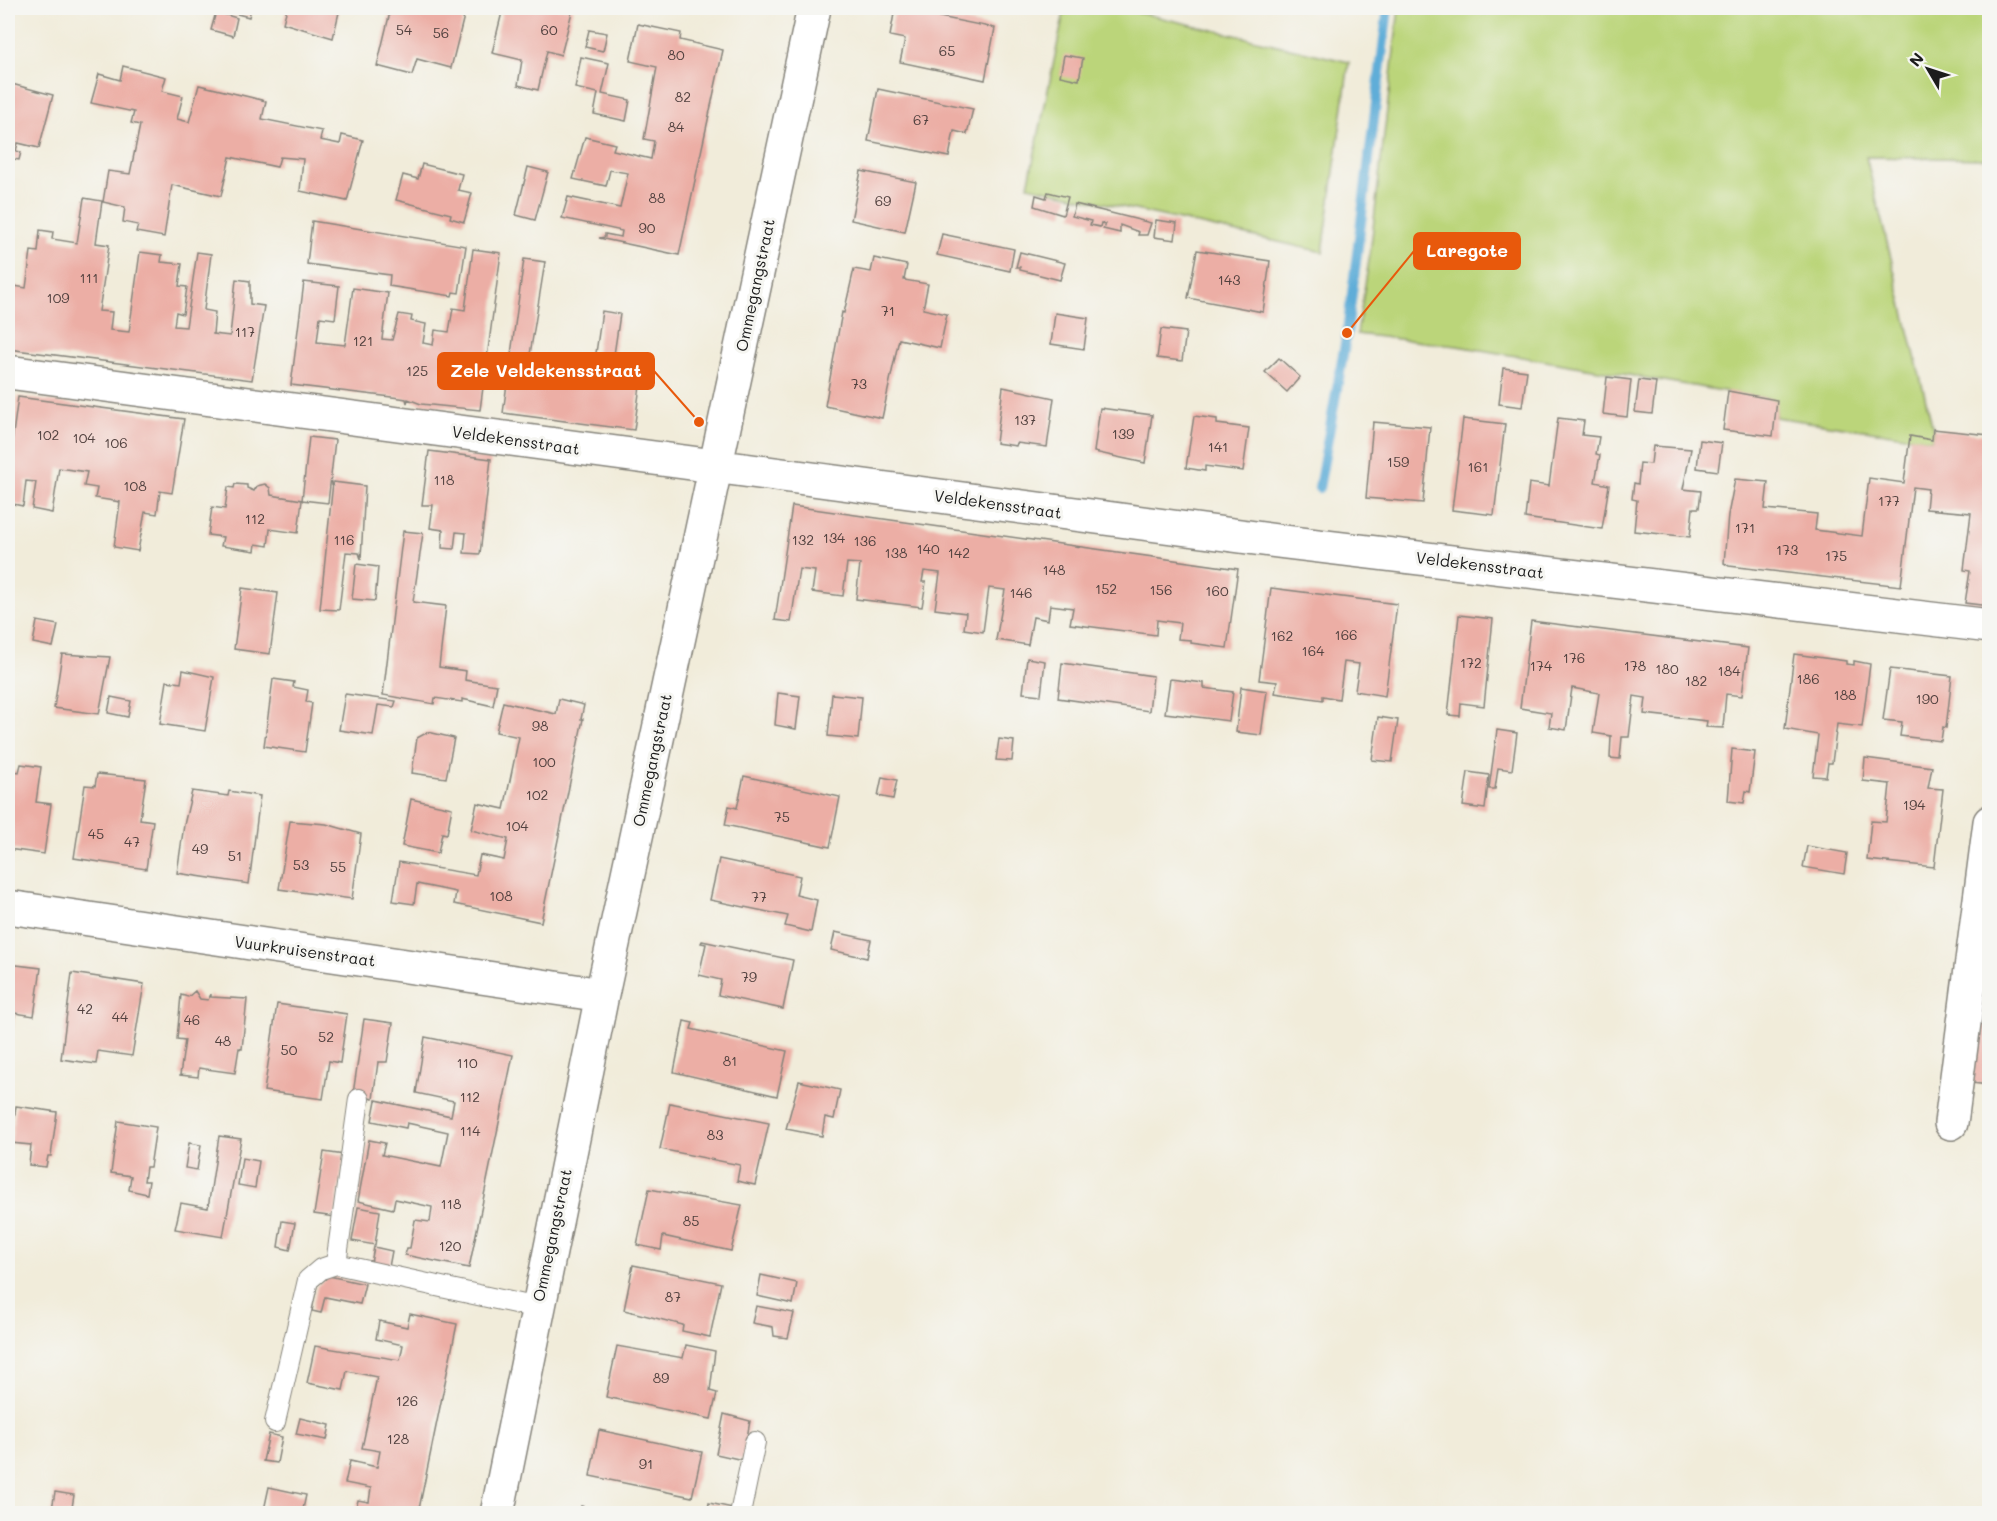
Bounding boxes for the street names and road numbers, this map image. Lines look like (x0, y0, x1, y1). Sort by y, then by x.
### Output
street label: Ommegangstraat (730, 217, 779, 353)
street label: Veldekensstraat (451, 420, 581, 459)
street label: Veldekensstraat (933, 484, 1063, 523)
street label: Veldekensstraat (1415, 546, 1545, 583)
street label: Ommegangstraat (627, 692, 676, 828)
street label: Vuurkruisenstraat (233, 930, 377, 971)
street label: Ommegangstraat (527, 1167, 576, 1303)

